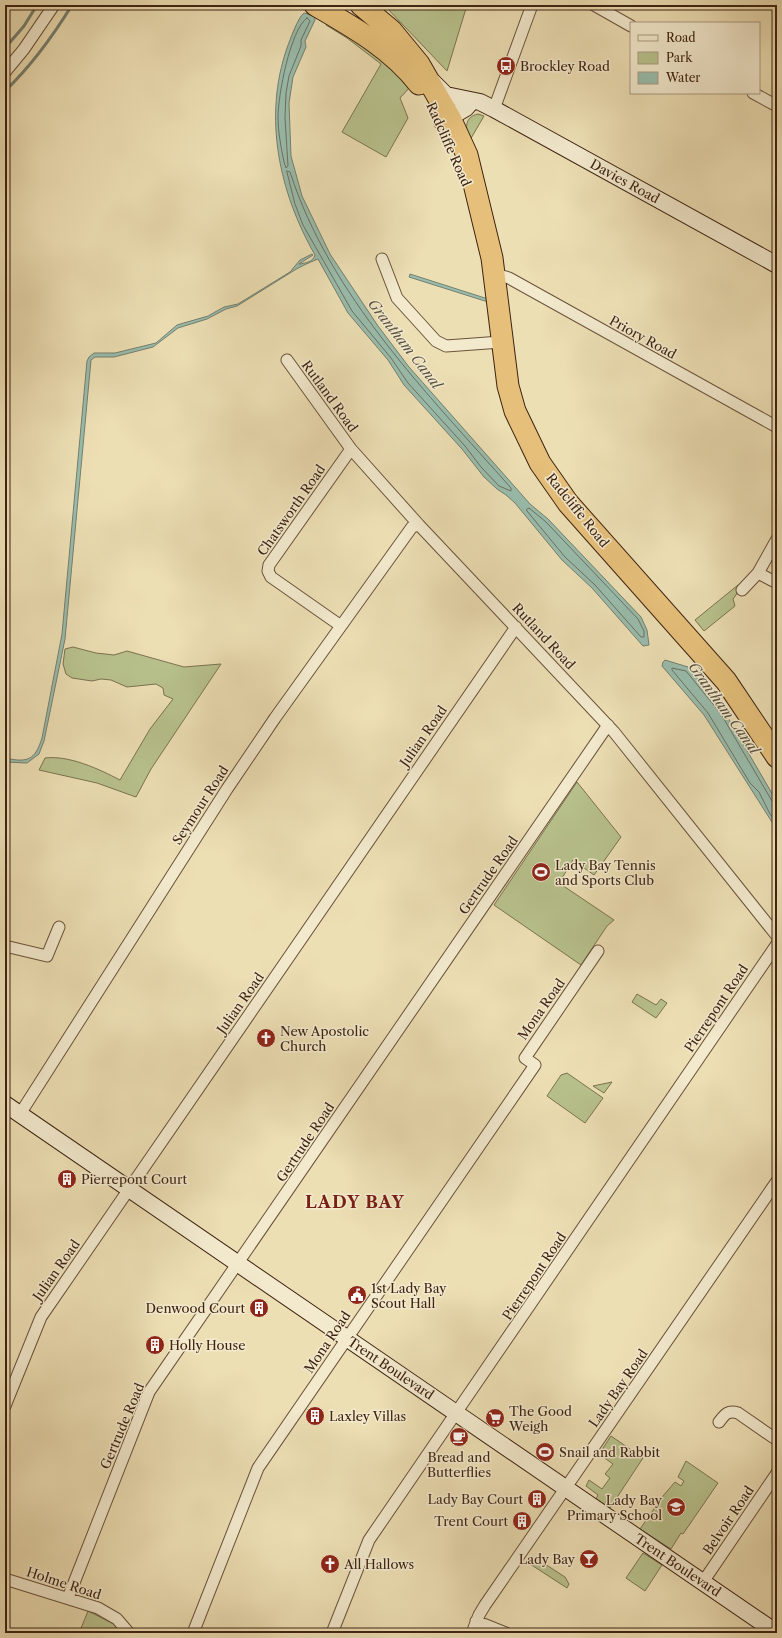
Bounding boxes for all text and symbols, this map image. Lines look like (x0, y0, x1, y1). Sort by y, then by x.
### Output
legend (630, 22, 760, 94)
text: Road (666, 30, 696, 45)
text: Park (666, 50, 693, 65)
bus stop icon: Brockley Road (495, 55, 517, 77)
place label: Brockley Road (520, 58, 610, 74)
text: Water (665, 70, 700, 85)
street label: Radcliffe Road (423, 99, 475, 189)
street label: Davies Road (588, 155, 662, 207)
water label: Grantham Canal (364, 295, 447, 394)
street label: Priory Road (607, 312, 679, 362)
street label: Rutland Road (299, 357, 361, 435)
street label: Chatsworth Road (254, 461, 328, 559)
street label: Radcliffe Road (543, 470, 613, 550)
street label: Rutland Road (509, 600, 579, 672)
water label: Grantham Canal (684, 658, 764, 759)
street label: Julian Road (395, 702, 450, 771)
street label: Seymour Road (169, 762, 232, 848)
street label: Gertrude Road (455, 833, 521, 917)
place label: Lady Bay Tennis and Sports Club (555, 857, 656, 888)
sports icon: Lady Bay Tennis and Sports Club (530, 861, 552, 883)
street label: Pierrepont Road (681, 961, 751, 1055)
street label: Julian Road (212, 969, 267, 1038)
street label: Mona Road (514, 975, 568, 1043)
place label: New Apostolic Church (280, 1023, 369, 1054)
church icon: New Apostolic Church (255, 1027, 277, 1049)
street label: Gertrude Road (273, 1099, 337, 1185)
building icon: Pierrepont Court (56, 1168, 78, 1190)
place label: Pierrepont Court (81, 1171, 188, 1187)
district label: LADY BAY (305, 1192, 405, 1212)
street label: Pierrepont Road (499, 1229, 569, 1323)
street label: Julian Road (28, 1236, 83, 1305)
place label: 1st Lady Bay Scout Hall (371, 1280, 447, 1311)
public building icon: 1st Lady Bay Scout Hall (346, 1284, 368, 1306)
building icon: Denwood Court (248, 1297, 270, 1319)
place label: Denwood Court (146, 1300, 245, 1316)
street label: Mona Road (300, 1308, 354, 1376)
street label: Trent Boulevard (345, 1333, 437, 1403)
building icon: Holly House (144, 1334, 166, 1356)
place label: Holly House (169, 1337, 245, 1353)
street label: Lady Bay Road (585, 1346, 651, 1430)
street label: Gertrude Road (97, 1380, 147, 1472)
place label: The Good Weigh (508, 1403, 572, 1434)
building icon: Laxley Villas (304, 1405, 326, 1427)
supermarket icon: The Good Weigh (484, 1407, 506, 1429)
place label: Laxley Villas (329, 1408, 407, 1424)
cafe icon: Bread and Butterflies (448, 1426, 470, 1448)
sports icon: Snail and Rabbit (534, 1441, 556, 1463)
place label: Snail and Rabbit (559, 1444, 660, 1460)
place label: Bread and Butterflies (427, 1449, 491, 1480)
street label: Belvoir Road (699, 1482, 757, 1557)
building icon: Lady Bay Court (526, 1488, 548, 1510)
place label: Lady Bay Court (428, 1491, 523, 1507)
place label: Lady Bay Primary School (567, 1492, 663, 1523)
school or university icon: Lady Bay Primary School (665, 1496, 687, 1518)
building icon: Trent Court (511, 1510, 533, 1532)
place label: Trent Court (434, 1513, 508, 1529)
street label: Trent Boulevard (632, 1530, 724, 1600)
bar icon: Lady Bay (578, 1548, 600, 1570)
place label: Lady Bay (519, 1551, 576, 1567)
church icon: All Hallows (319, 1553, 341, 1575)
place label: All Hallows (343, 1556, 415, 1572)
street label: Holme Road (25, 1563, 103, 1603)

